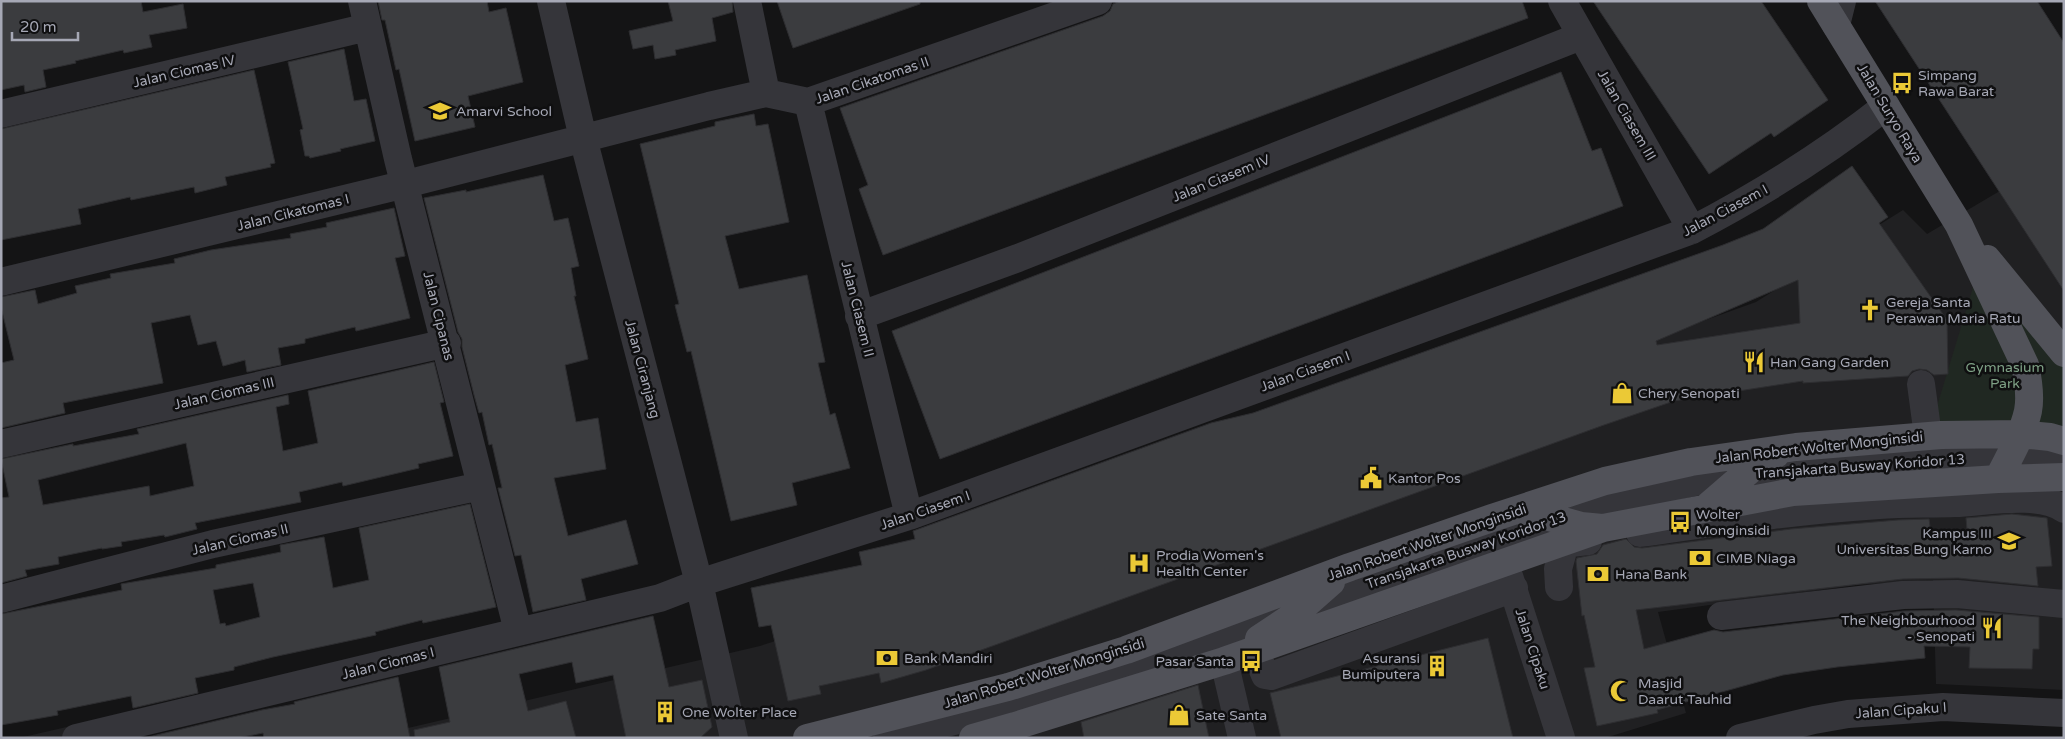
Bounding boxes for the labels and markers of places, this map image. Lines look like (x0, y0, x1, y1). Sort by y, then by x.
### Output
place label: Simpang Rawa Barat (1918, 67, 1995, 100)
bus stop icon: Simpang Rawa Barat (1889, 70, 1915, 96)
school or university icon: Amarvi School (427, 98, 453, 124)
place label: Amarvi School (456, 103, 552, 120)
place label: Gereja Santa Perawan Maria Ratu (1886, 294, 2021, 327)
church icon: Gereja Santa Perawan Maria Ratu (1857, 297, 1883, 323)
restaurant icon: Han Gang Garden (1741, 349, 1767, 375)
place label: Han Gang Garden (1770, 354, 1889, 371)
shop icon: Chery Senopati (1609, 380, 1635, 406)
place label: Chery Senopati (1638, 385, 1740, 402)
public building icon: Kantor Pos (1358, 465, 1384, 491)
place label: Kantor Pos (1388, 470, 1461, 487)
place label: Wolter Monginsidi (1696, 506, 1770, 539)
bus stop icon: Wolter Monginsidi (1667, 509, 1693, 535)
place label: Kampus III Universitas Bung Karno (1836, 525, 1992, 558)
school or university icon: Kampus III Universitas Bung Karno (1996, 528, 2022, 554)
bank icon: CIMB Niaga (1687, 545, 1713, 571)
place label: Prodia Women's Health Center (1156, 547, 1264, 580)
hospital icon: Prodia Women's Health Center (1126, 550, 1152, 576)
place label: CIMB Niaga (1716, 550, 1796, 567)
bank icon: Hana Bank (1585, 561, 1611, 587)
place label: Hana Bank (1615, 566, 1688, 583)
place label: The Neighbourhood - Senopati (1841, 612, 1975, 645)
restaurant icon: The Neighbourhood - Senopati (1979, 615, 2005, 641)
bank icon: Bank Mandiri (874, 645, 900, 671)
bus stop icon: Pasar Santa (1238, 648, 1264, 674)
place label: Bank Mandiri (904, 650, 992, 667)
place label: Asuransi Bumiputera (1342, 650, 1420, 683)
place label: Pasar Santa (1155, 653, 1234, 670)
building icon: Asuransi Bumiputera (1424, 653, 1450, 679)
place label: Masjid Daarut Tauhid (1638, 675, 1732, 708)
mosque icon: Masjid Daarut Tauhid (1608, 678, 1634, 704)
building icon: One Wolter Place (652, 699, 678, 725)
shop icon: Sate Santa (1166, 702, 1192, 728)
place label: One Wolter Place (682, 704, 797, 721)
place label: Sate Santa (1196, 707, 1267, 724)

